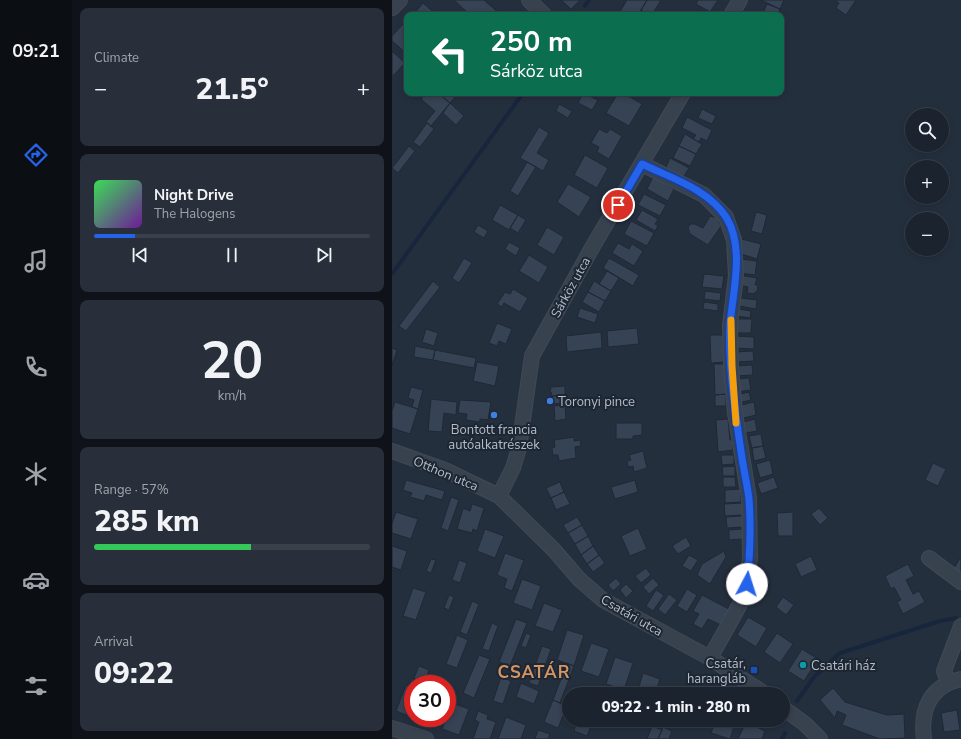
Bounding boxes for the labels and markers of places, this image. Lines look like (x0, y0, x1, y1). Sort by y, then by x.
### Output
pin (601, 188, 635, 222)
place label: Toronyi pince (558, 393, 635, 411)
marker: Toronyi pince (545, 396, 555, 406)
marker: Bontott francia autóalkatrészek (489, 410, 499, 420)
place label: Bontott francia autóalkatrészek (448, 421, 540, 454)
place label: Csatár, harangláb (687, 655, 746, 688)
place label: Csatári ház (811, 657, 876, 675)
marker: Csatári ház (798, 660, 808, 670)
marker: Csatár, harangláb (749, 665, 759, 675)

